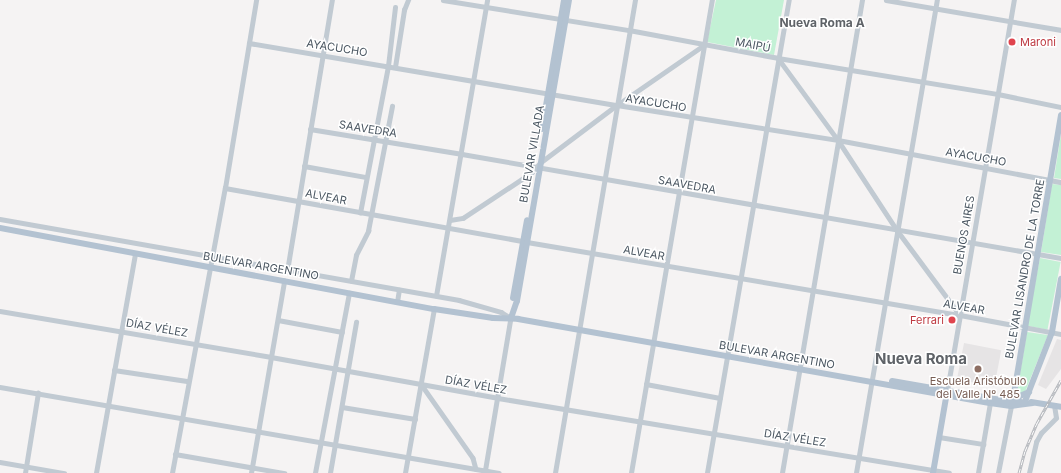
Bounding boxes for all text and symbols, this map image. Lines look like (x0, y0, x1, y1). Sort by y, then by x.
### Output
district label: Nueva Roma A (779, 16, 865, 30)
street label: MAIPÚ (734, 35, 772, 55)
place label: Maroni (1020, 35, 1056, 49)
street label: AYACUCHO (306, 37, 368, 59)
marker: Maroni (1007, 37, 1017, 47)
street label: AYACUCHO (625, 92, 687, 114)
street label: BULEVAR VILLADA (517, 104, 547, 204)
street label: SAAVEDRA (338, 118, 398, 140)
street label: AYACUCHO (945, 145, 1007, 169)
street label: SAAVEDRA (657, 173, 717, 197)
street label: BULEVAR LISANDRO DE LA TORRE (1003, 178, 1047, 360)
street label: ALVEAR (304, 187, 348, 207)
street label: BUENOS AIRES (951, 194, 977, 276)
street label: ALVEAR (622, 243, 666, 263)
street label: BULEVAR ARGENTINO (202, 249, 320, 283)
street label: ALVEAR (942, 297, 986, 317)
place label: Ferrari (910, 313, 944, 327)
marker: Ferrari (947, 315, 957, 325)
street label: DÍAZ VÉLEZ (125, 316, 189, 340)
street label: BULEVAR ARGENTINO (718, 338, 836, 372)
district label: Nueva Roma (875, 350, 967, 368)
marker: Escuela Aristóbulo del Valle Nº 485 (973, 364, 983, 374)
street label: DÍAZ VÉLEZ (444, 373, 508, 397)
place label: Escuela Aristóbulo del Valle Nº 485 (930, 375, 1026, 401)
street label: DÍAZ VÉLEZ (763, 427, 827, 449)

